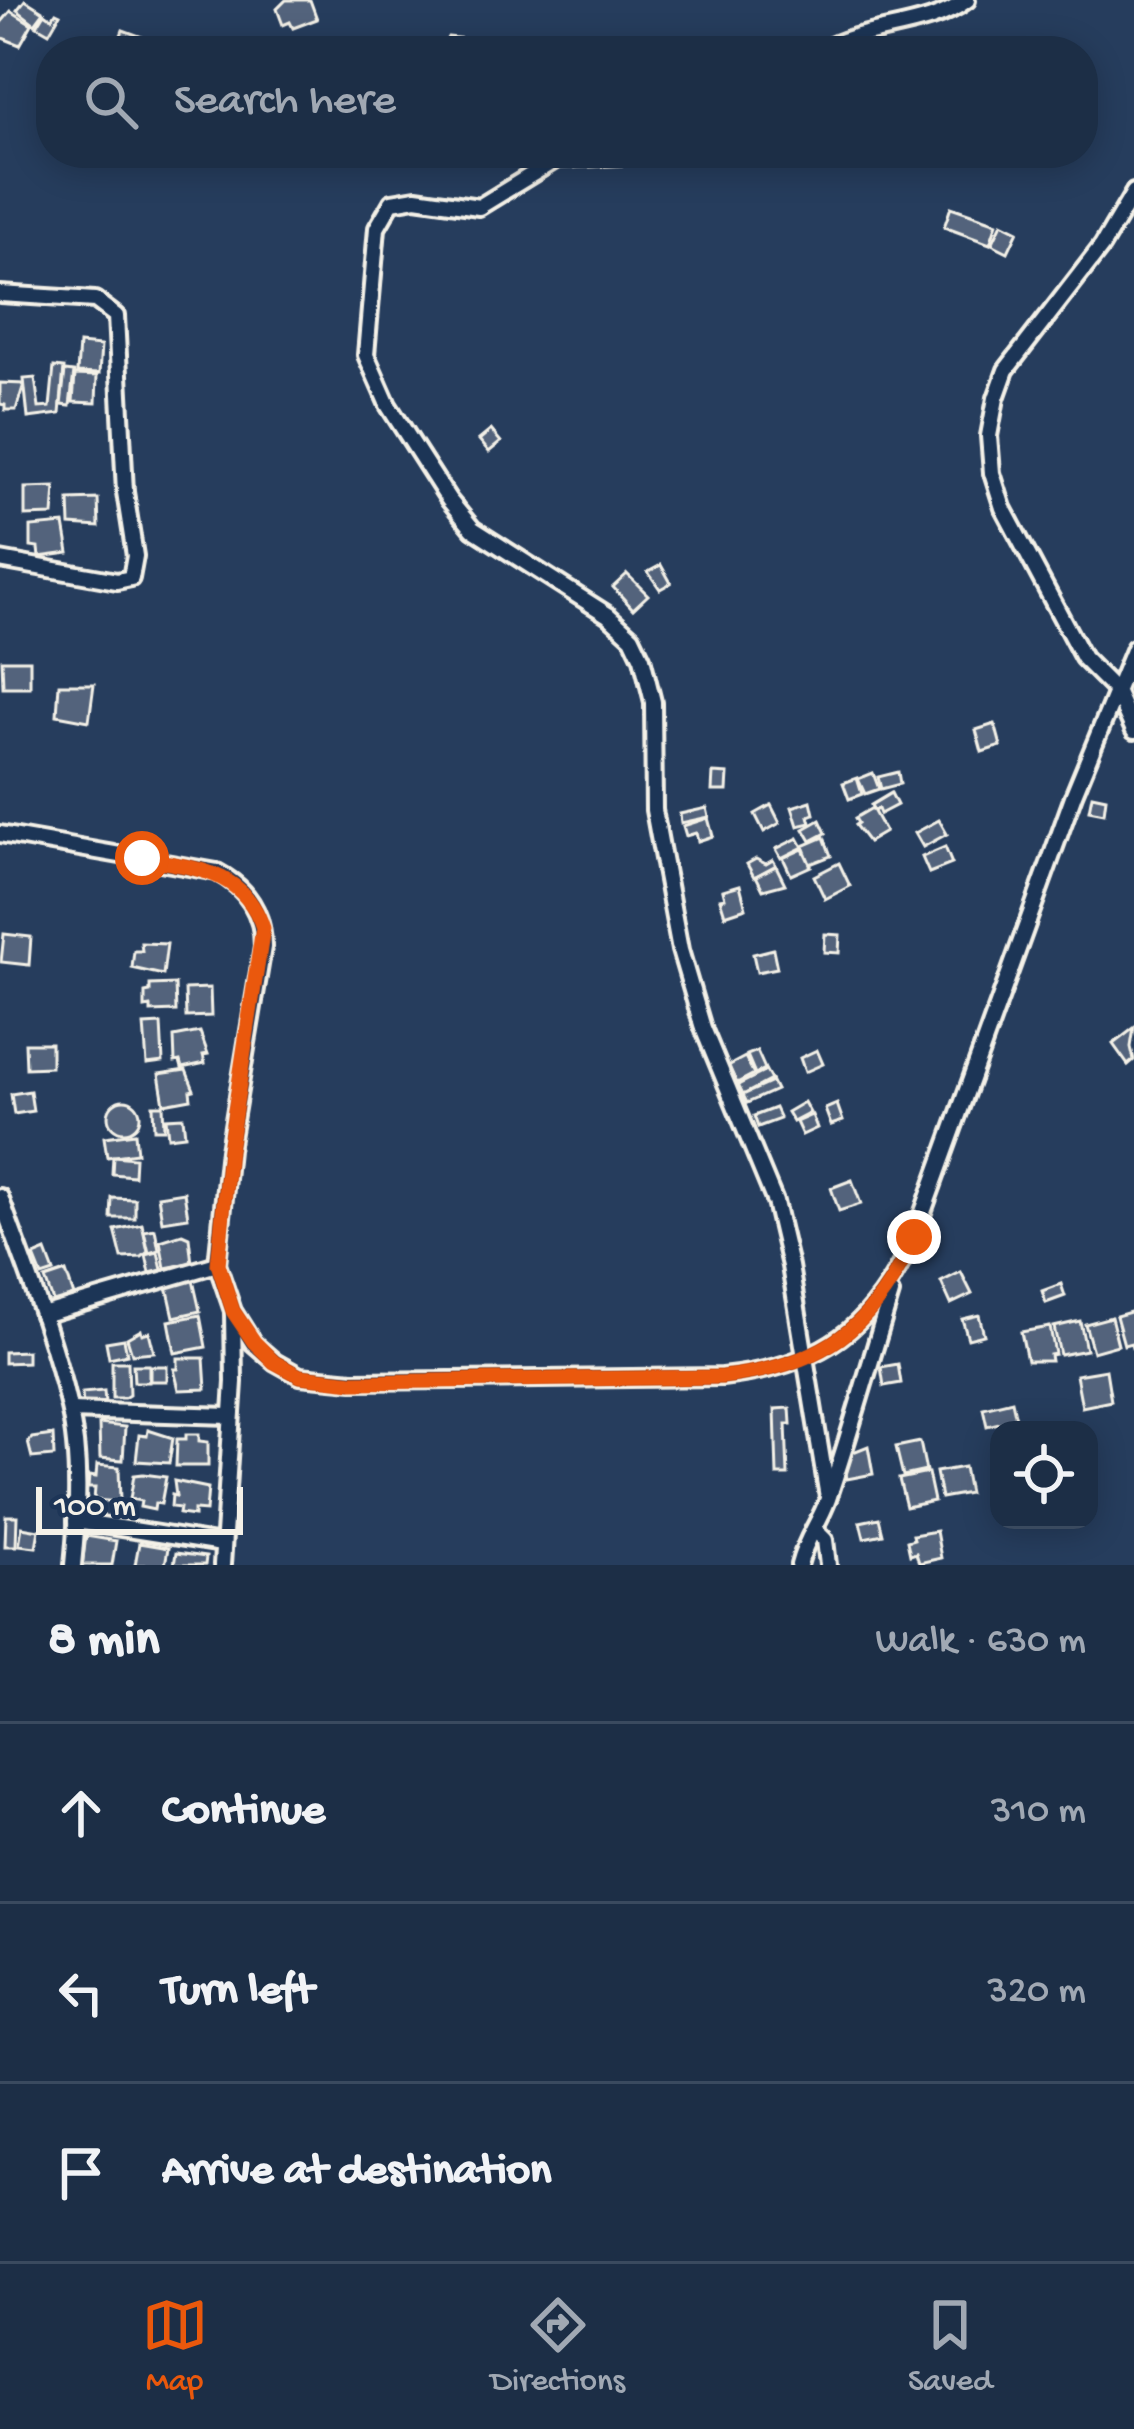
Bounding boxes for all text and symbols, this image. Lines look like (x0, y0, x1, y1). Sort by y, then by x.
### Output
search box (36, 36, 1098, 168)
icon: search (78, 69, 144, 135)
text: Search here (174, 76, 396, 129)
route start (115, 831, 169, 885)
route end (887, 1210, 941, 1264)
map controls (990, 1421, 1098, 1529)
button: locate (990, 1421, 1098, 1529)
scale bar (36, 1481, 243, 1534)
text: 100 m (54, 1489, 136, 1527)
text: 8 min (48, 1613, 160, 1673)
text: Walk · 630 m (875, 1620, 1086, 1666)
icon: ahead (48, 1780, 114, 1846)
text: Continue (162, 1786, 325, 1839)
text: 310 m (991, 1790, 1086, 1836)
icon: left (48, 1960, 114, 2026)
text: Turn left (162, 1966, 314, 2019)
text: 320 m (988, 1970, 1086, 2016)
icon: arrive (48, 2140, 114, 2206)
text: Arrive at destination (162, 2146, 551, 2199)
tab: Map (142, 2292, 208, 2402)
tab: Directions (491, 2292, 625, 2402)
tab: Saved (908, 2292, 992, 2402)

